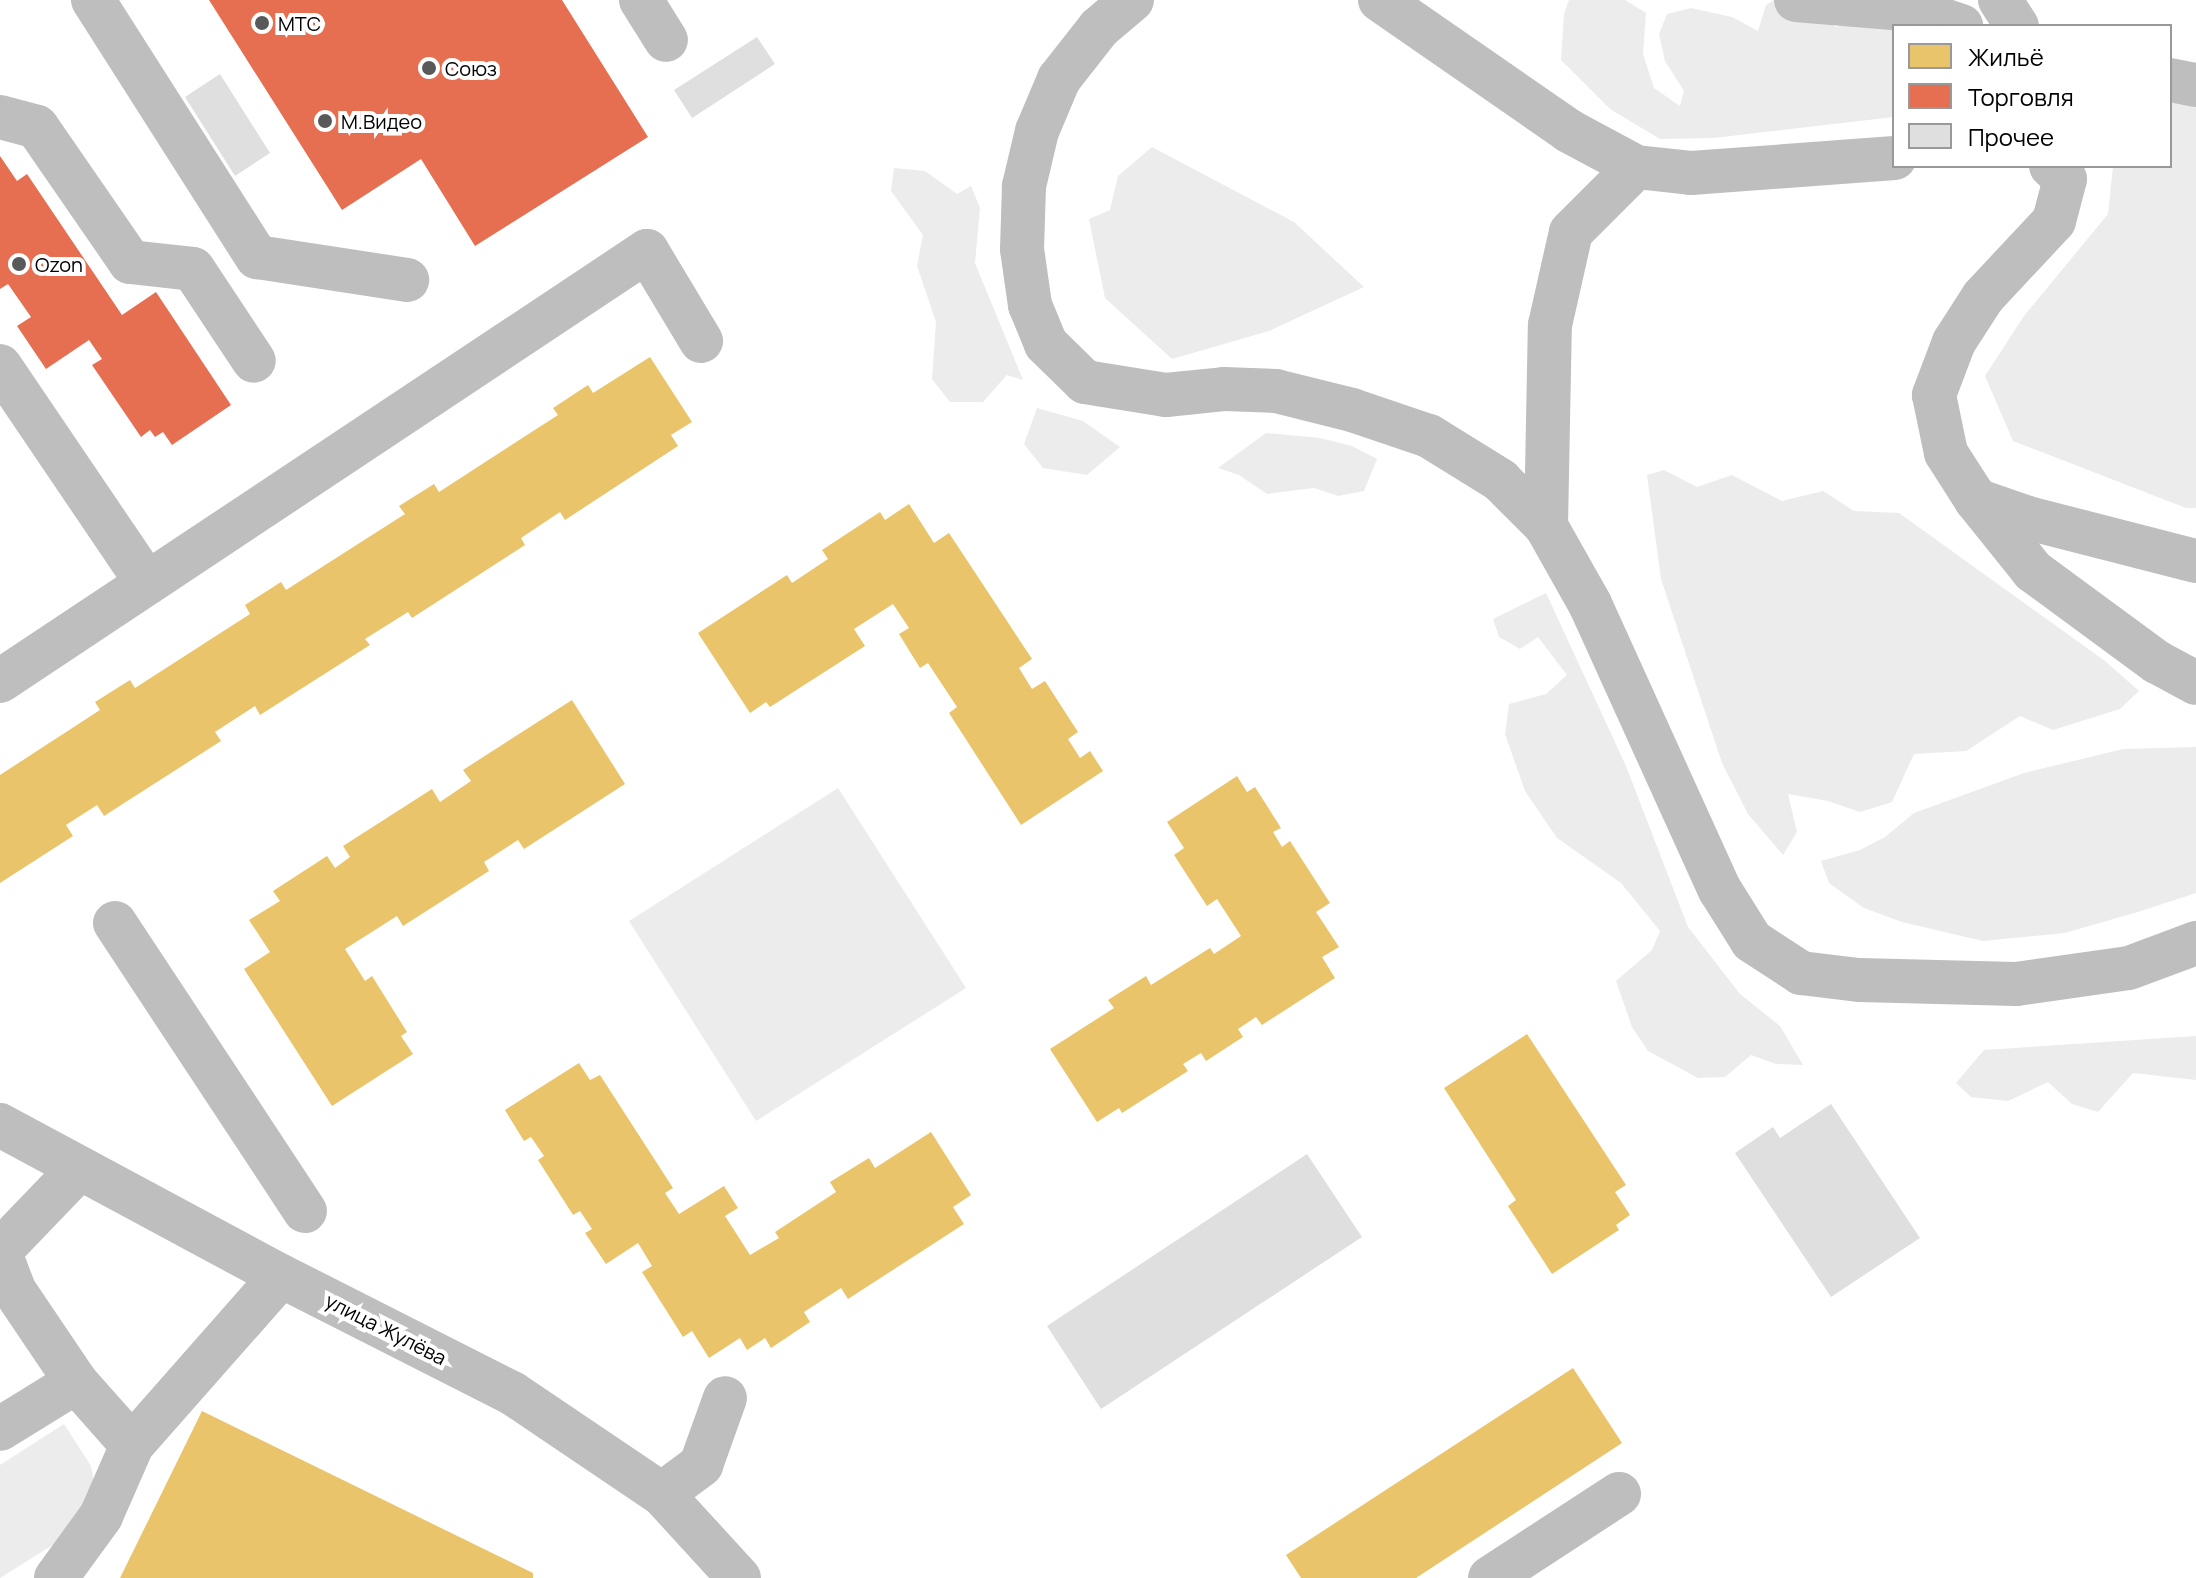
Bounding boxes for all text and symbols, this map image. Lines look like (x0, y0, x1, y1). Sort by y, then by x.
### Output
place label: МТС (278, 11, 321, 35)
marker: МТС (253, 14, 271, 32)
legend (1892, 24, 2172, 168)
text: Жильё (1968, 40, 2044, 73)
place label: Союз (445, 56, 497, 80)
marker: Союз (420, 59, 438, 77)
text: Торговля (1968, 80, 2074, 113)
place label: М.Видео (341, 109, 422, 133)
marker: М.Видео (316, 112, 334, 130)
text: Прочее (1968, 120, 2054, 153)
place label: Ozon (35, 252, 83, 276)
marker: Ozon (10, 255, 28, 273)
street label: улица Жулёва (321, 1288, 451, 1370)

